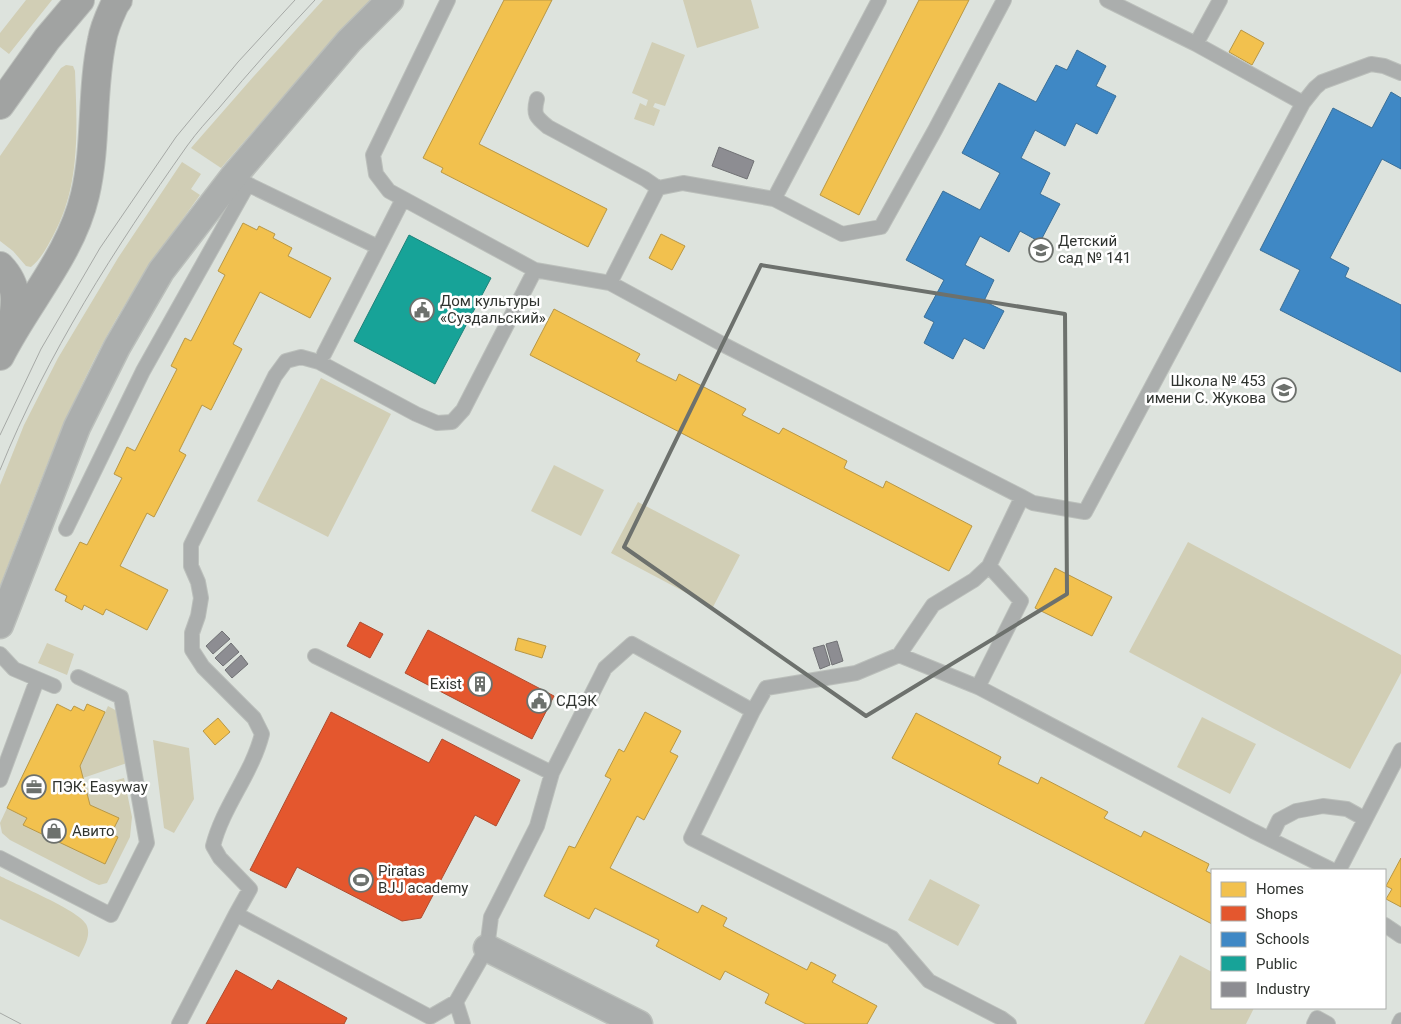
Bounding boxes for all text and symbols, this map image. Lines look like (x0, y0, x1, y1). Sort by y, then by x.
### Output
place label: Детский сад № 141 (1058, 232, 1131, 267)
school or university icon: Детский сад № 141 (1028, 237, 1054, 263)
place label: Дом культуры «Суздальский» (440, 292, 546, 327)
public building icon: Дом культуры «Суздальский» (409, 297, 435, 323)
place label: Школа № 453 имени С. Жукова (1146, 372, 1266, 407)
school or university icon: Школа № 453 имени С. Жукова (1271, 377, 1297, 403)
building icon: Exist (467, 671, 493, 697)
place label: Exist (430, 675, 462, 693)
public building icon: СДЭК (526, 688, 552, 714)
place label: СДЭК (556, 692, 597, 710)
office icon: ПЭК: Easyway (21, 774, 47, 800)
place label: ПЭК: Easyway (52, 778, 148, 796)
shop icon: Авито (41, 818, 67, 844)
place label: Авито (72, 822, 114, 840)
place label: Piratas BJJ academy (378, 862, 468, 897)
sports icon: Piratas BJJ academy (348, 867, 374, 893)
legend (1211, 869, 1386, 1009)
text: Homes (1256, 880, 1304, 898)
text: Shops (1256, 905, 1298, 923)
text: Schools (1256, 930, 1310, 948)
text: Public (1256, 955, 1297, 973)
text: Industry (1256, 980, 1310, 998)

